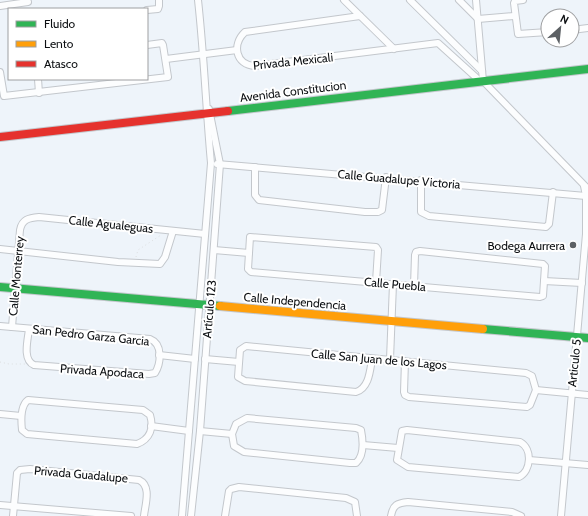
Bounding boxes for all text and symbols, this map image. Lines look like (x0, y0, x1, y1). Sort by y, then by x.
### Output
legend (8, 8, 148, 80)
north arrow (540, 8, 580, 48)
text: N (558, 11, 571, 27)
text: Fluido (44, 16, 76, 31)
text: Lento (44, 36, 74, 51)
street label: Privada Mexicali (252, 49, 334, 73)
text: Atasco (44, 56, 78, 71)
street label: Avenida Constitucion (239, 77, 347, 105)
street label: Calle Guadalupe Victoria (337, 166, 461, 192)
street label: Calle Agualeguas (68, 212, 154, 236)
street label: Calle Monterrey (5, 235, 27, 317)
place label: Bodega Aurrera (487, 238, 565, 253)
marker: Bodega Aurrera (568, 240, 578, 250)
street label: Calle Puebla (363, 274, 427, 294)
street label: Artículo 123 (199, 279, 219, 339)
street label: Calle Independencia (243, 289, 347, 313)
street label: San Pedro Garza Garcia (32, 321, 150, 349)
street label: Articulo 5 (564, 338, 584, 388)
street label: Calle San Juan de los Lagos (311, 346, 447, 372)
street label: Privada Apodaca (60, 361, 145, 381)
street label: Privada Guadalupe (33, 462, 129, 486)

